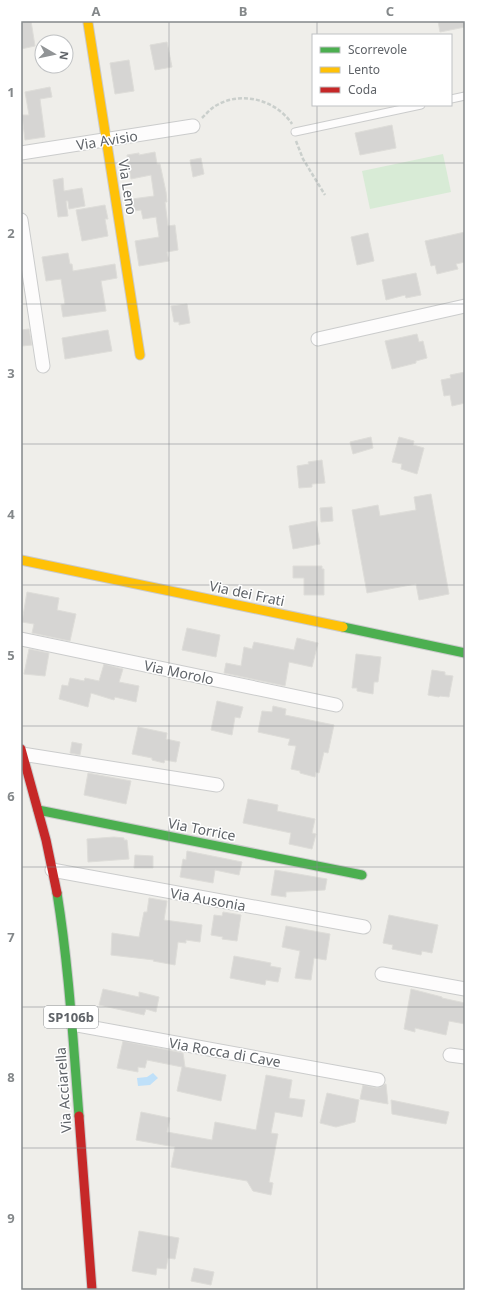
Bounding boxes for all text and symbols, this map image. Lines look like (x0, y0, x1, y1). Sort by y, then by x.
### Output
text: A (92, 2, 101, 20)
text: B (239, 2, 247, 20)
text: C (386, 2, 394, 20)
north arrow (34, 34, 74, 74)
legend (312, 34, 452, 106)
text: Scorrevole (348, 41, 407, 58)
text: N (56, 50, 72, 61)
text: Lento (348, 61, 380, 78)
text: Coda (348, 81, 377, 98)
text: 1 (7, 83, 15, 101)
street label: Via Avisio (75, 126, 139, 154)
street label: Via Leno (114, 158, 142, 216)
text: 2 (7, 224, 15, 242)
text: 3 (7, 364, 15, 382)
text: 4 (7, 505, 15, 523)
street label: Via dei Frati (208, 576, 286, 610)
text: 5 (7, 646, 15, 664)
street label: Via Morolo (142, 655, 216, 689)
text: 6 (7, 787, 15, 805)
street label: Via Torrice (167, 813, 238, 845)
street label: Via Ausonia (169, 883, 247, 915)
text: 7 (7, 928, 15, 946)
road number: SP106b (44, 1006, 98, 1028)
street label: Via Rocca di Cave (168, 1033, 282, 1071)
street label: Via Acciarella (51, 1047, 75, 1133)
text: 8 (7, 1068, 15, 1086)
text: 9 (7, 1209, 15, 1227)

